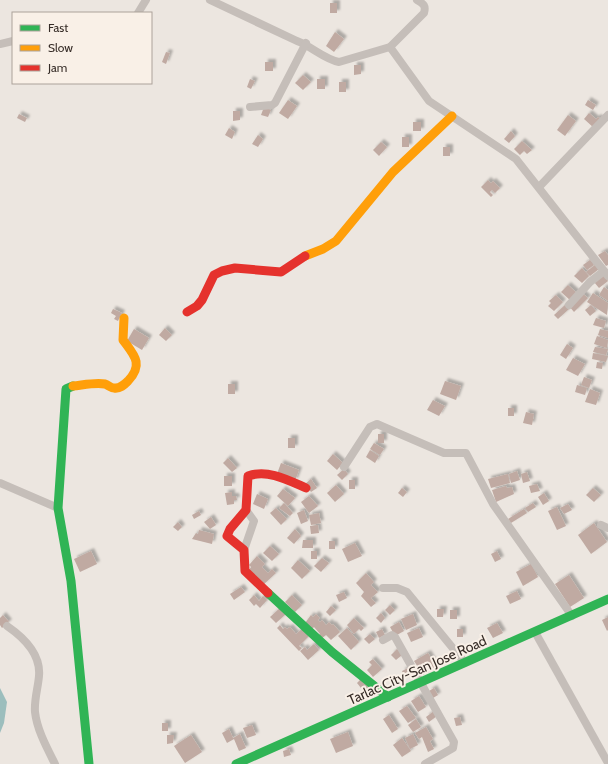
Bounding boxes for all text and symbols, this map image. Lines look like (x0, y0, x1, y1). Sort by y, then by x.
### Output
legend (12, 12, 152, 84)
text: Fast (48, 20, 68, 35)
text: Slow (48, 40, 73, 55)
text: Jam (47, 60, 67, 75)
street label: Tarlac City-San Jose Road (345, 631, 489, 709)

